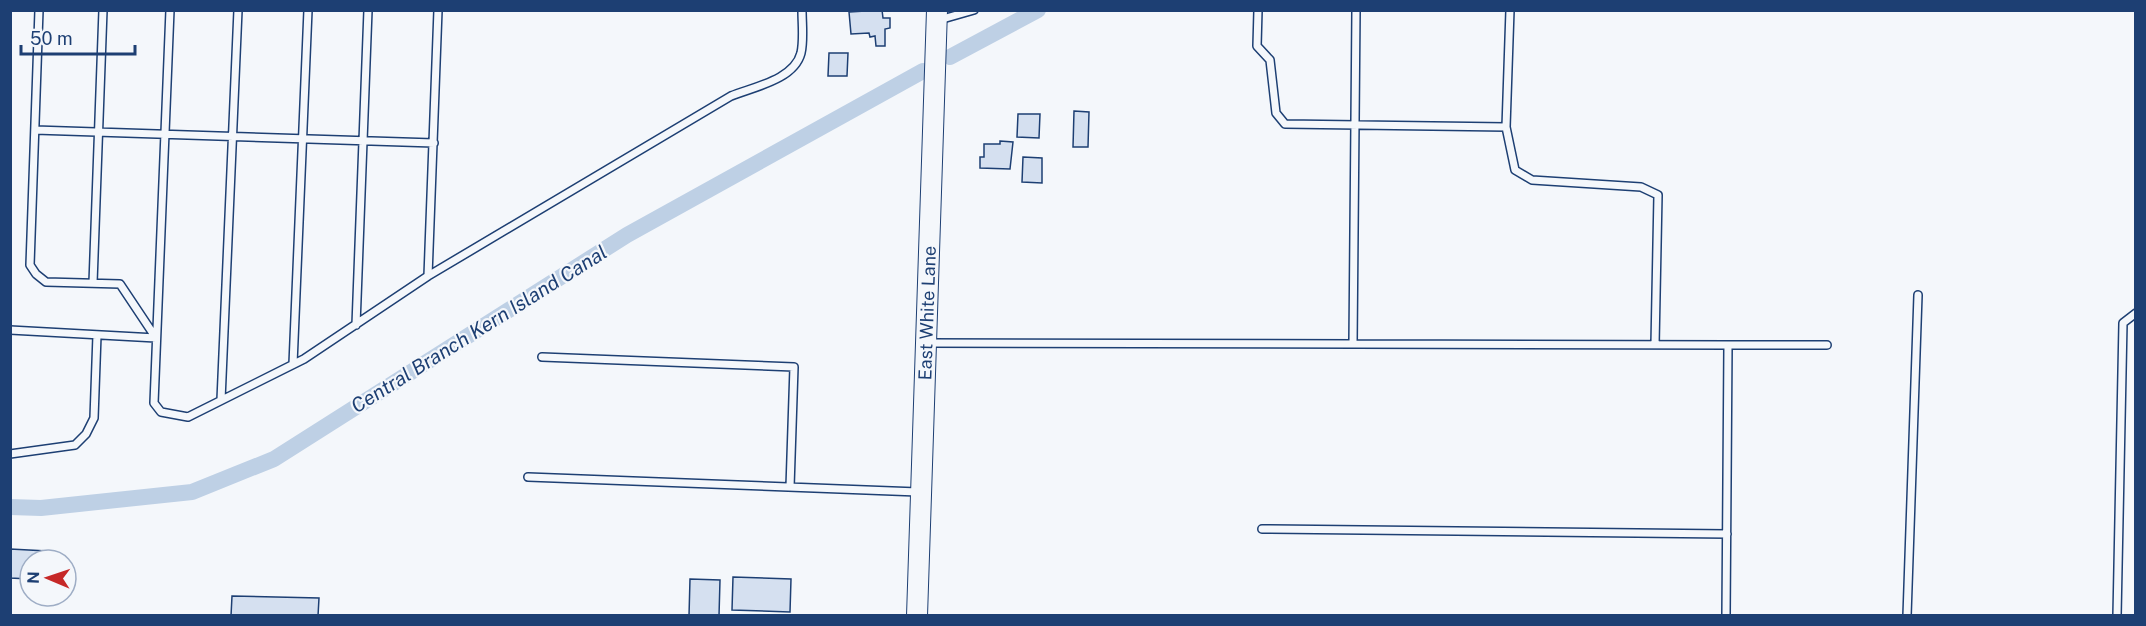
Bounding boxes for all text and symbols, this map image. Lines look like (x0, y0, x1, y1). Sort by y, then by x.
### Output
scale bar (21, 18, 135, 56)
text: 50 m (30, 28, 73, 49)
water label: Central Branch Kern Island Canal (347, 240, 611, 418)
street label: East White Lane (914, 245, 940, 381)
north arrow (18, 548, 78, 608)
text: N (24, 571, 43, 584)

